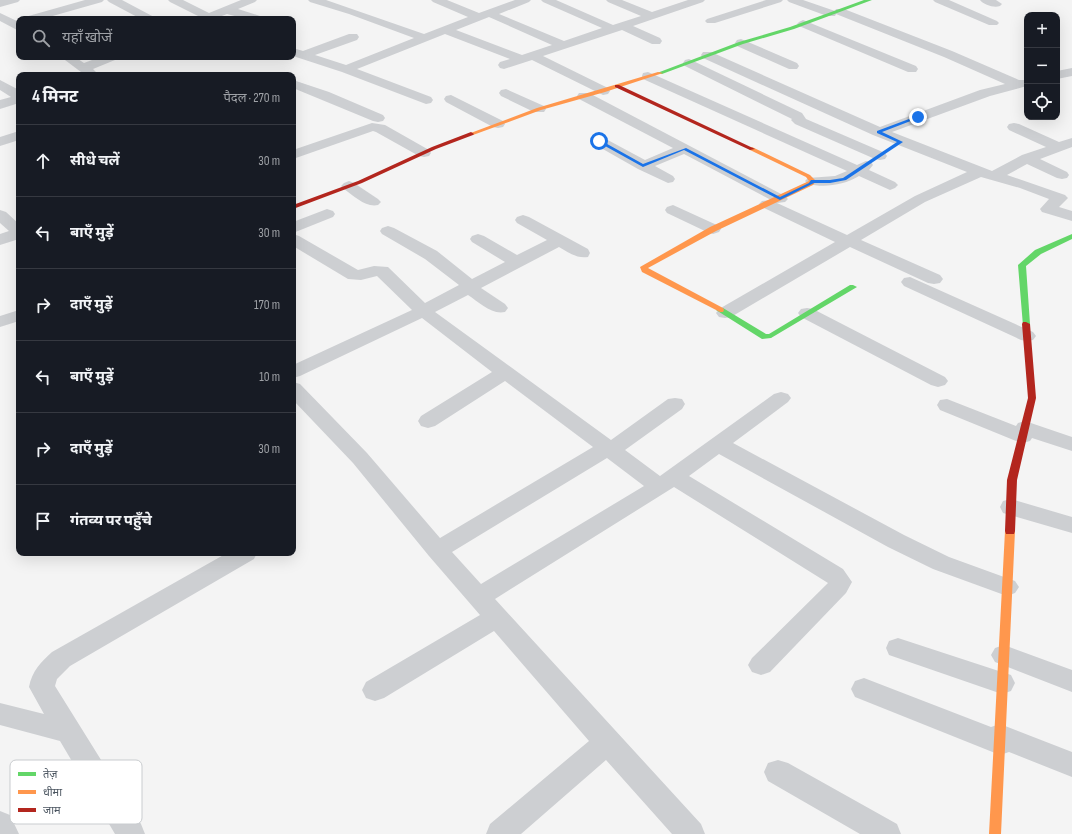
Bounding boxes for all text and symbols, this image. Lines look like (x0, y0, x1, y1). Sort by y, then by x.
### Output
map controls (1024, 12, 1060, 120)
button: + (1024, 12, 1060, 48)
search box (16, 16, 296, 60)
icon: search (30, 27, 52, 49)
text: यहाँ खोजें (62, 28, 112, 47)
button: − (1024, 48, 1060, 84)
button: locate (1024, 84, 1060, 120)
text: 4 मिनट (32, 87, 78, 107)
text: पैदल · 270 m (223, 90, 280, 106)
route end (909, 108, 927, 126)
route start (590, 132, 608, 150)
icon: ahead (32, 150, 54, 172)
text: सीधे चलें (70, 151, 120, 170)
text: 30 m (258, 153, 280, 169)
icon: left (32, 222, 54, 244)
text: बाएँ मुड़ें (70, 223, 113, 242)
text: 30 m (258, 225, 280, 241)
icon: right (32, 294, 54, 316)
text: दाएँ मुड़ें (70, 295, 113, 314)
text: 170 m (254, 297, 280, 313)
icon: left (32, 366, 54, 388)
text: बाएँ मुड़ें (70, 367, 113, 386)
text: 10 m (259, 369, 280, 385)
icon: right (32, 438, 54, 460)
text: दाएँ मुड़ें (70, 439, 113, 458)
text: 30 m (258, 441, 280, 457)
icon: arrive (32, 510, 54, 532)
text: गंतव्य पर पहुँचे (70, 511, 152, 530)
legend (10, 760, 142, 824)
text: तेज़ (43, 768, 58, 781)
text: धीमा (43, 786, 62, 799)
text: जाम (43, 804, 61, 817)

